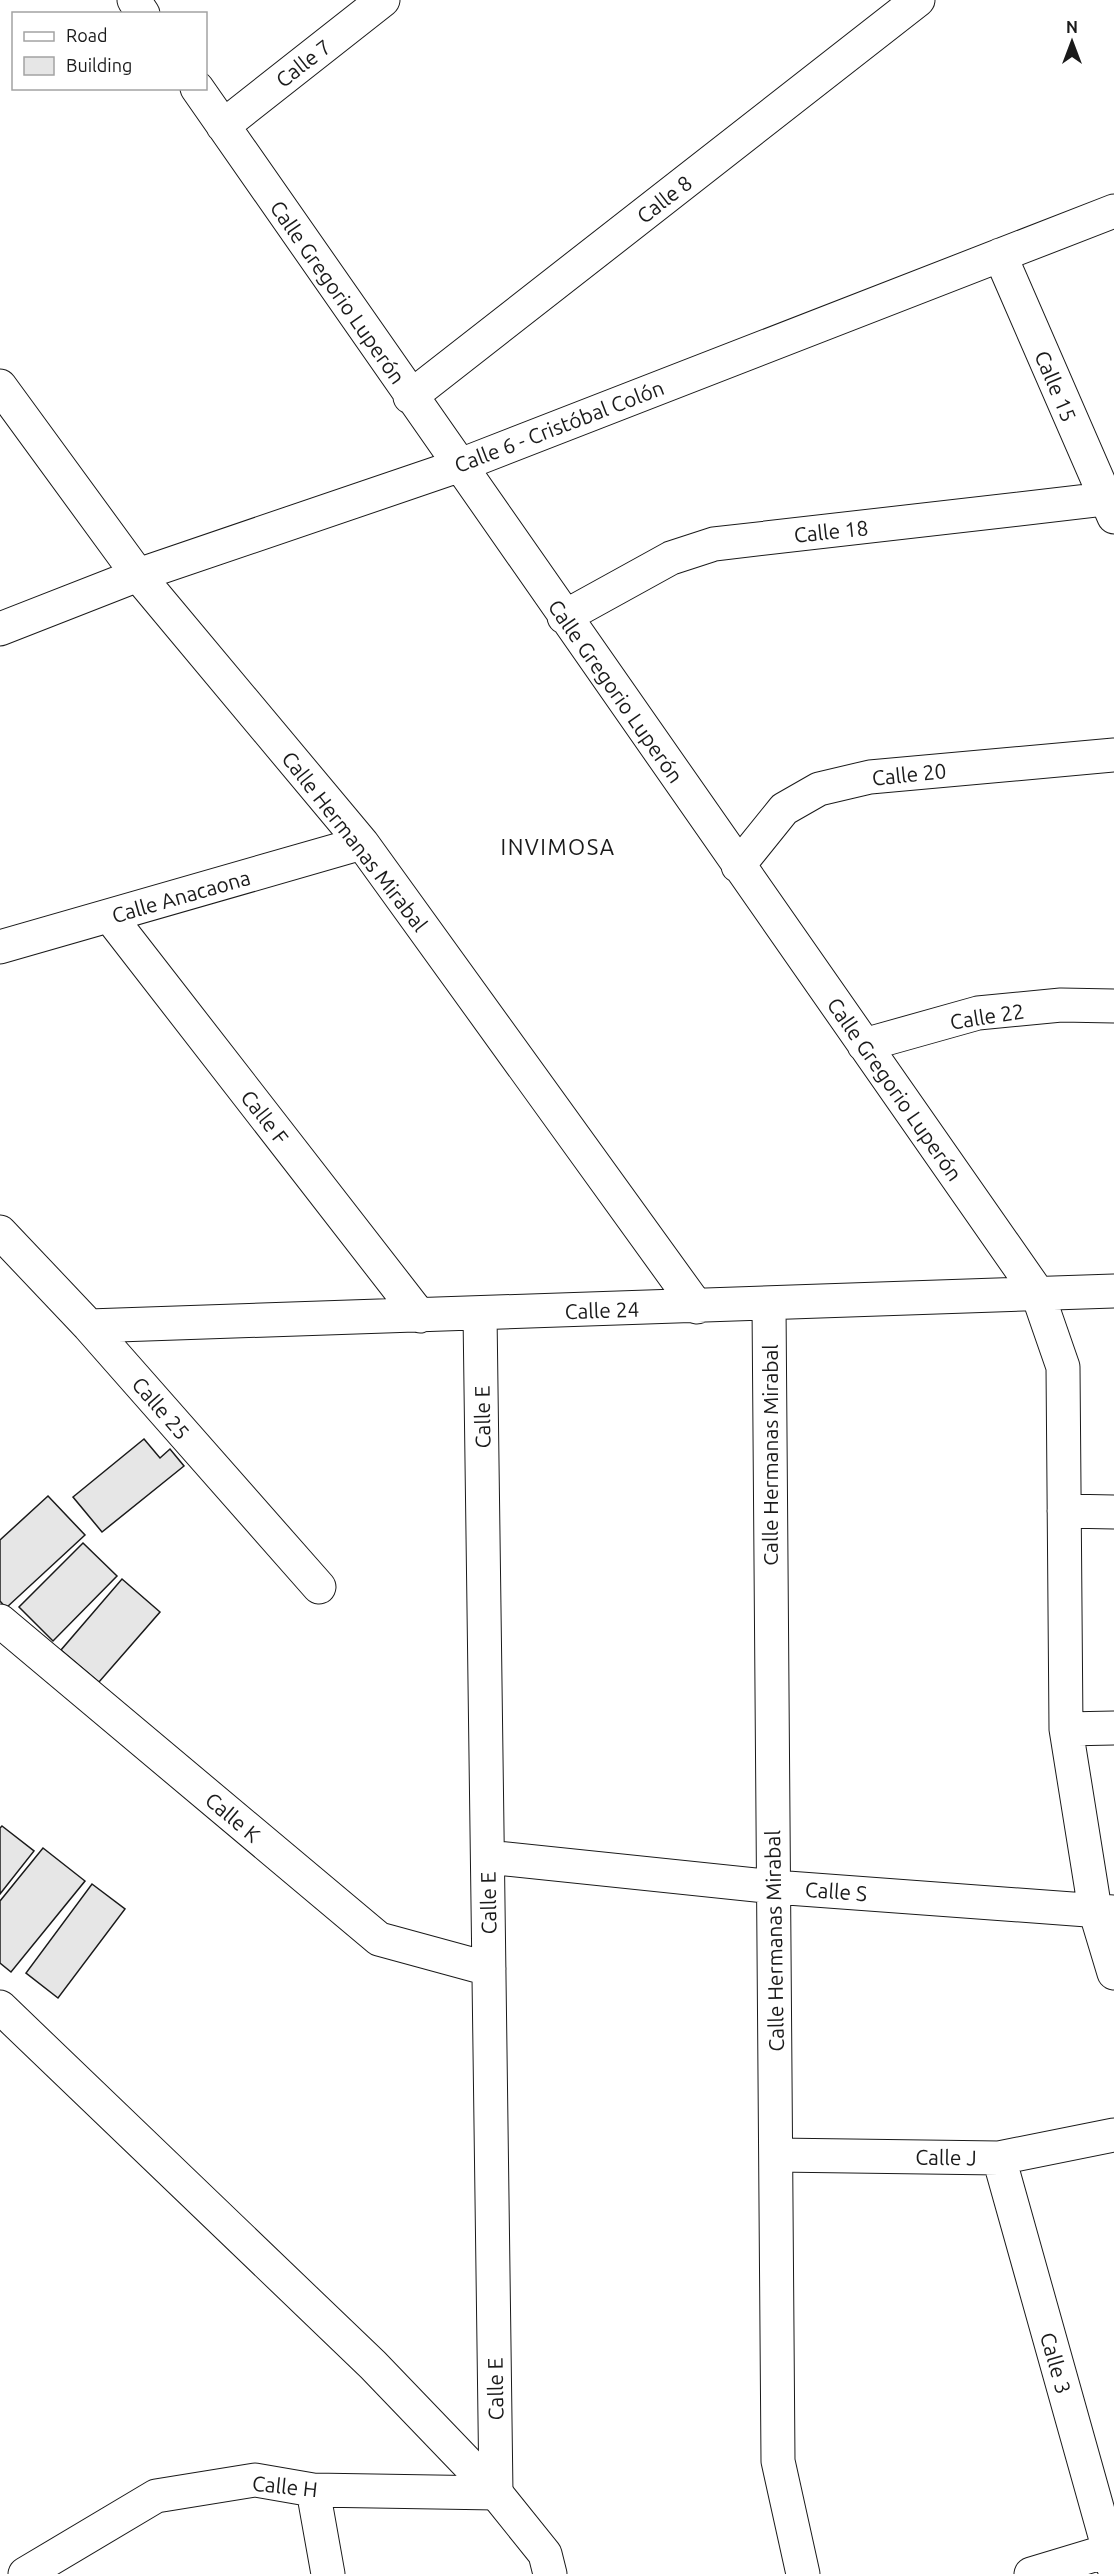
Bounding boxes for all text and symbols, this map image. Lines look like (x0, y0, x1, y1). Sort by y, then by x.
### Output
legend (12, 12, 207, 90)
north arrow (1042, 12, 1102, 72)
text: N (1066, 18, 1078, 36)
text: Road (66, 25, 108, 45)
street label: Calle 7 (271, 34, 335, 92)
text: Building (66, 55, 132, 75)
street label: Calle 8 (632, 170, 696, 228)
street label: Calle Gregorio Luperón (266, 196, 410, 388)
street label: Calle 15 (1030, 347, 1082, 425)
street label: Calle 6 - Cristóbal Colón (451, 375, 667, 477)
street label: Calle 18 (793, 515, 869, 547)
street label: Calle Gregorio Luperón (544, 595, 688, 787)
street label: Calle Hermanas Mirabal (277, 746, 433, 936)
street label: Calle 20 (871, 758, 947, 790)
district label: INVIMOSA (501, 834, 615, 859)
street label: Calle Anacaona (109, 865, 253, 927)
street label: Calle Gregorio Luperón (823, 993, 967, 1185)
street label: Calle 22 (948, 998, 1026, 1034)
street label: Calle F (236, 1085, 294, 1149)
street label: Calle 24 (564, 1297, 640, 1323)
street label: Calle Hermanas Mirabal (758, 1344, 782, 1566)
street label: Calle 25 (127, 1372, 195, 1444)
street label: Calle E (469, 1385, 495, 1449)
street label: Calle K (201, 1787, 265, 1847)
street label: Calle Hermanas Mirabal (760, 1830, 788, 2052)
street label: Calle E (475, 1871, 501, 1935)
street label: Calle S (804, 1877, 868, 1905)
street label: Calle J (915, 2144, 977, 2170)
street label: Calle 3 (1036, 2329, 1076, 2397)
street label: Calle E (482, 2357, 508, 2421)
street label: Calle H (251, 2471, 319, 2501)

